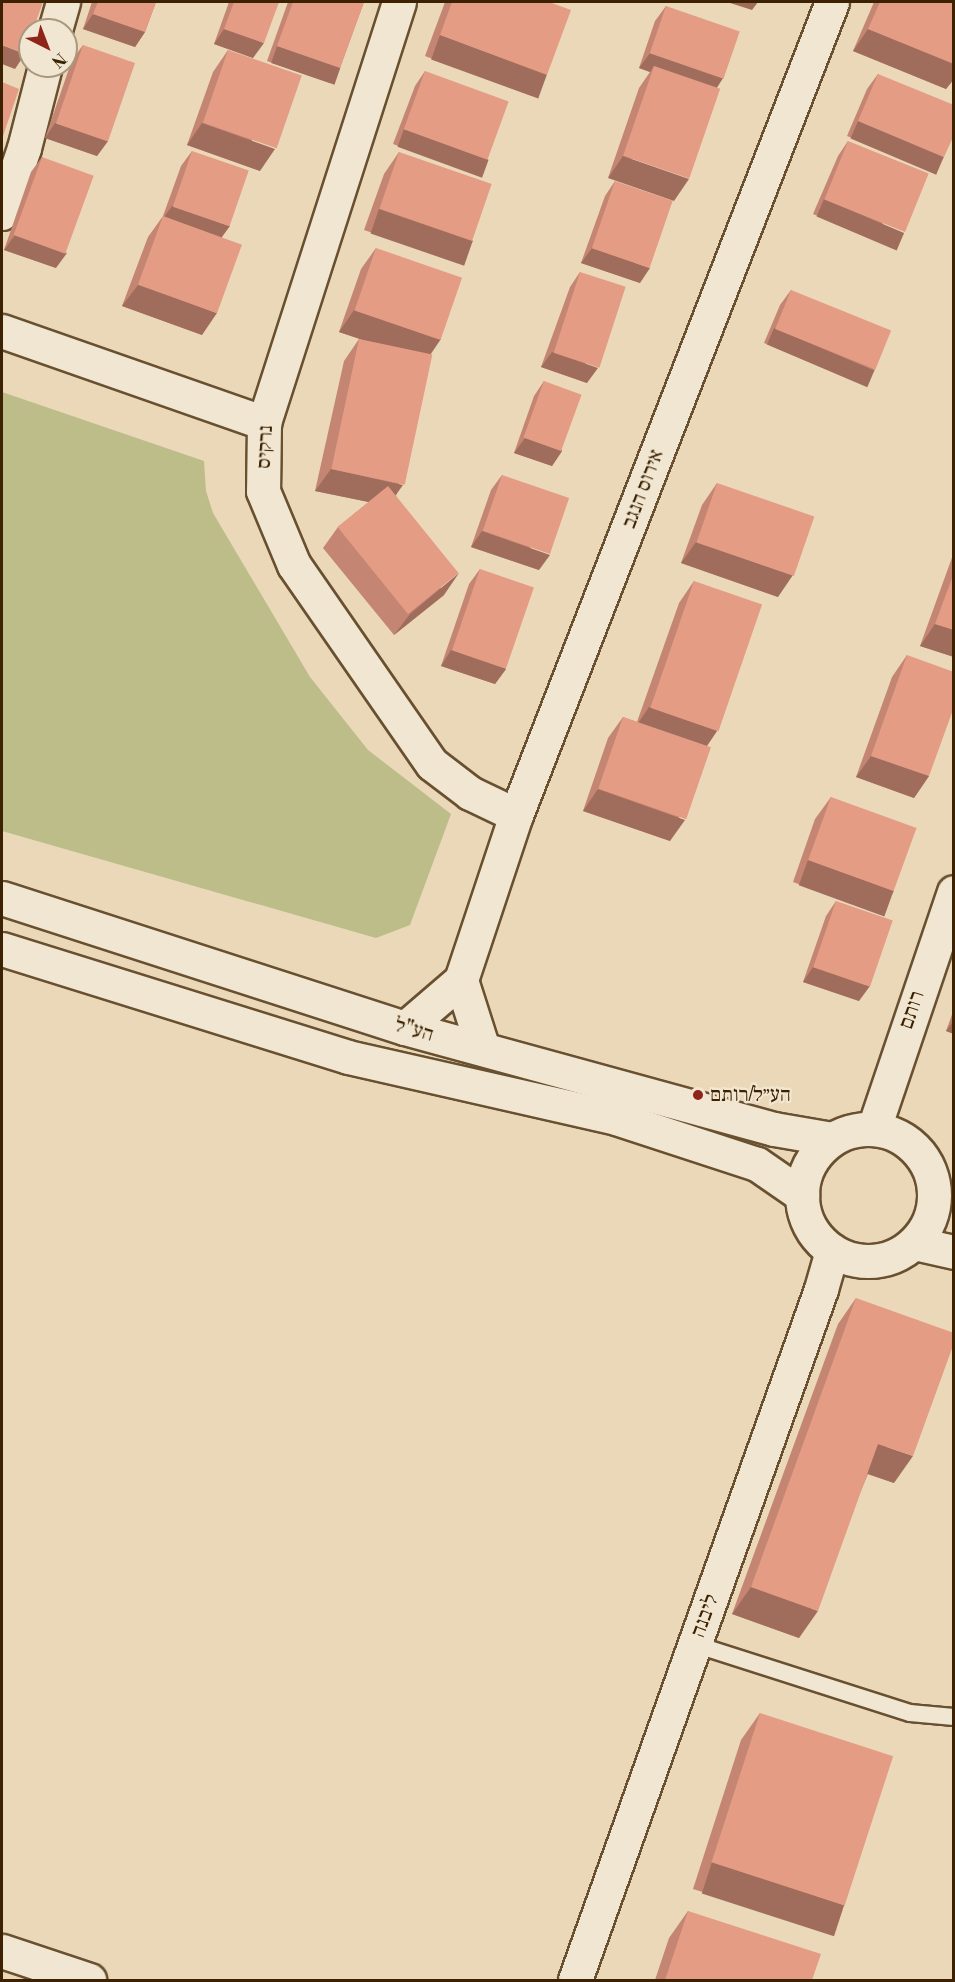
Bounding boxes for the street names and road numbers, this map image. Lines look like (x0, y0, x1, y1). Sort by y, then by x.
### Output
street label: נרקיס (251, 425, 279, 469)
street label: אירוס הנגב (616, 446, 670, 532)
street label: רותם (894, 988, 930, 1032)
street label: הע"ל (391, 1012, 437, 1048)
street label: ליבנה (686, 1591, 724, 1641)

